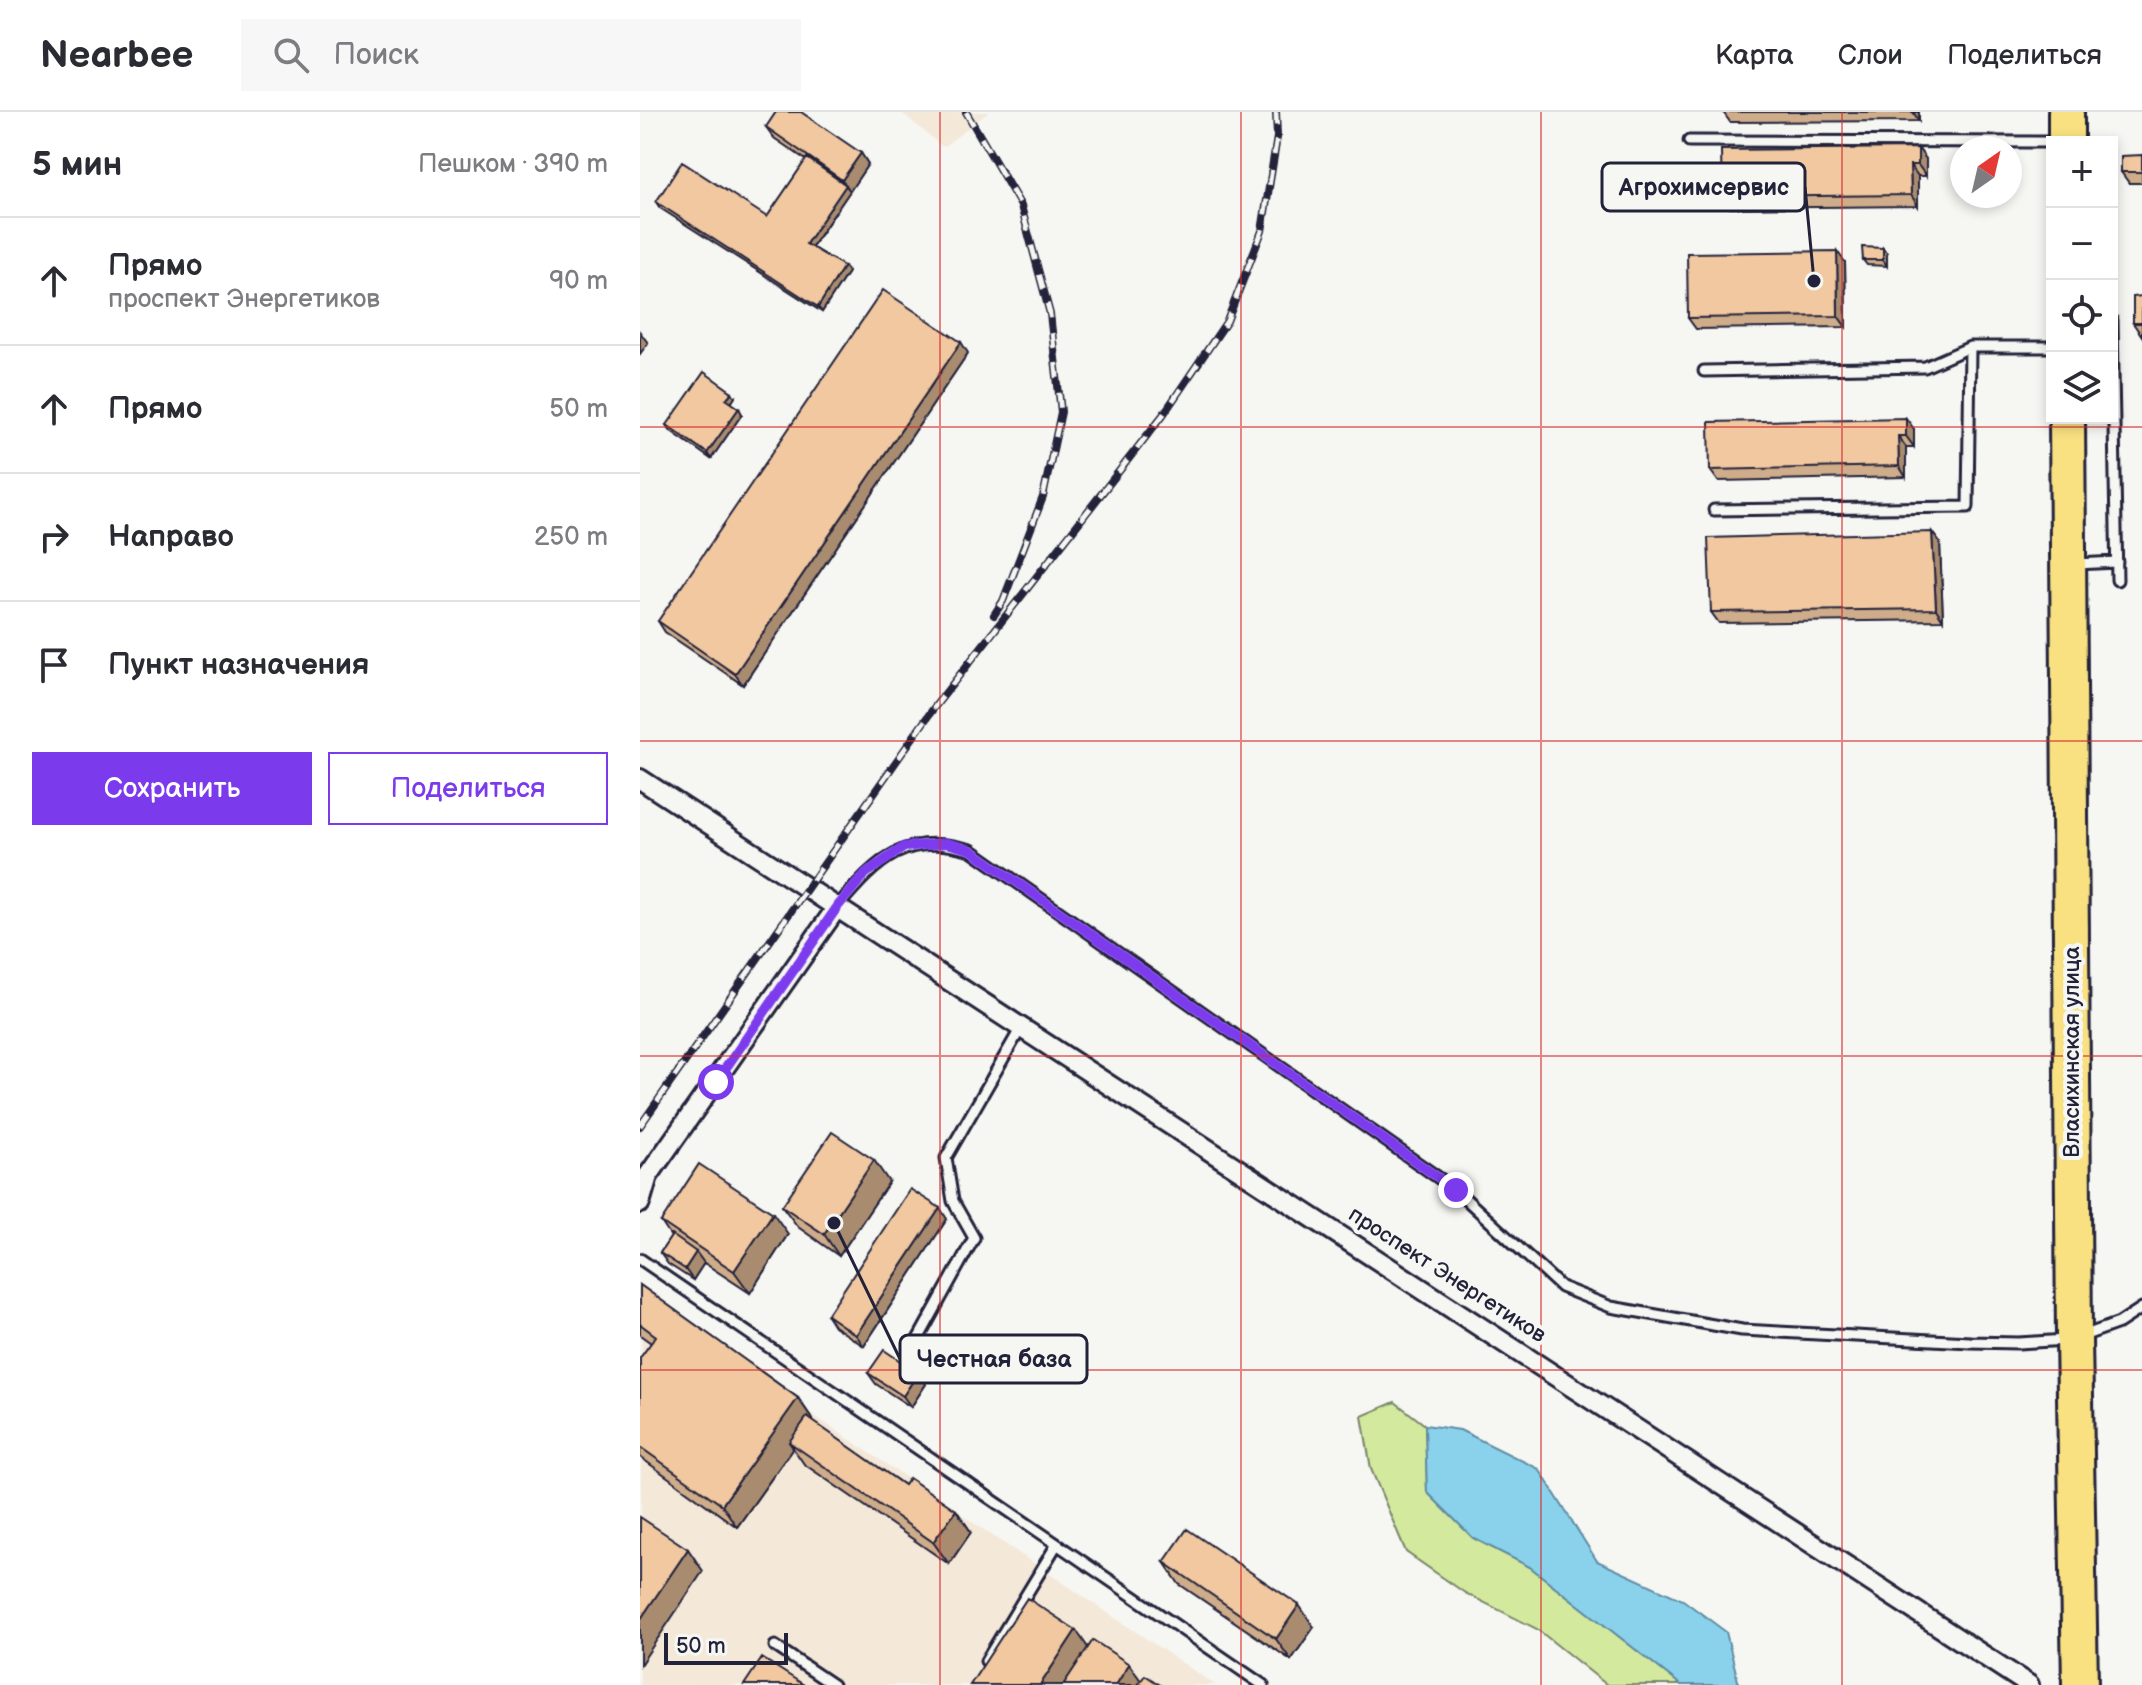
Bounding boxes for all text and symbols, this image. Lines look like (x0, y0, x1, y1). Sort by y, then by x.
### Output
search box (241, 19, 801, 91)
text: Nearbee (40, 33, 193, 78)
icon: search (269, 33, 313, 77)
text: Поиск (333, 37, 419, 73)
text: Карта (1715, 39, 1794, 72)
text: Слои (1838, 39, 1903, 72)
text: Поделиться (1947, 39, 2102, 72)
north arrow (1950, 136, 2022, 208)
map controls (2046, 136, 2118, 424)
button: + (2046, 136, 2118, 208)
text: 5 мин (32, 144, 122, 185)
text: Пешком · 390 m (418, 149, 608, 180)
callout: Агрохимсервис (1602, 163, 1805, 211)
text: Агрохимсервис (1618, 173, 1789, 202)
button: − (2046, 208, 2118, 280)
text: Прямо (108, 248, 202, 284)
icon: ahead (32, 259, 76, 303)
text: 90 m (549, 266, 608, 297)
button: locate (2046, 280, 2118, 352)
text: проспект Энергетиков (108, 284, 380, 315)
button: layers (2046, 352, 2118, 424)
icon: ahead (32, 387, 76, 431)
text: Прямо (108, 391, 202, 427)
text: 50 m (549, 394, 608, 425)
icon: right (32, 515, 76, 559)
text: Направо (108, 519, 234, 555)
text: 250 m (534, 522, 608, 553)
icon: arrive (32, 643, 76, 687)
text: Пункт назначения (108, 647, 369, 683)
button: Сохранить (32, 752, 312, 825)
button: Поделиться (328, 752, 608, 825)
street label: Власихинская улица (2059, 946, 2086, 1158)
route start (698, 1064, 734, 1100)
route end (1438, 1172, 1474, 1208)
street label: проспект Энергетиков (1343, 1201, 1551, 1349)
callout: Честная база (900, 1335, 1087, 1383)
text: Честная база (917, 1345, 1072, 1374)
scale bar (664, 1629, 788, 1665)
text: 50 m (676, 1633, 726, 1660)

